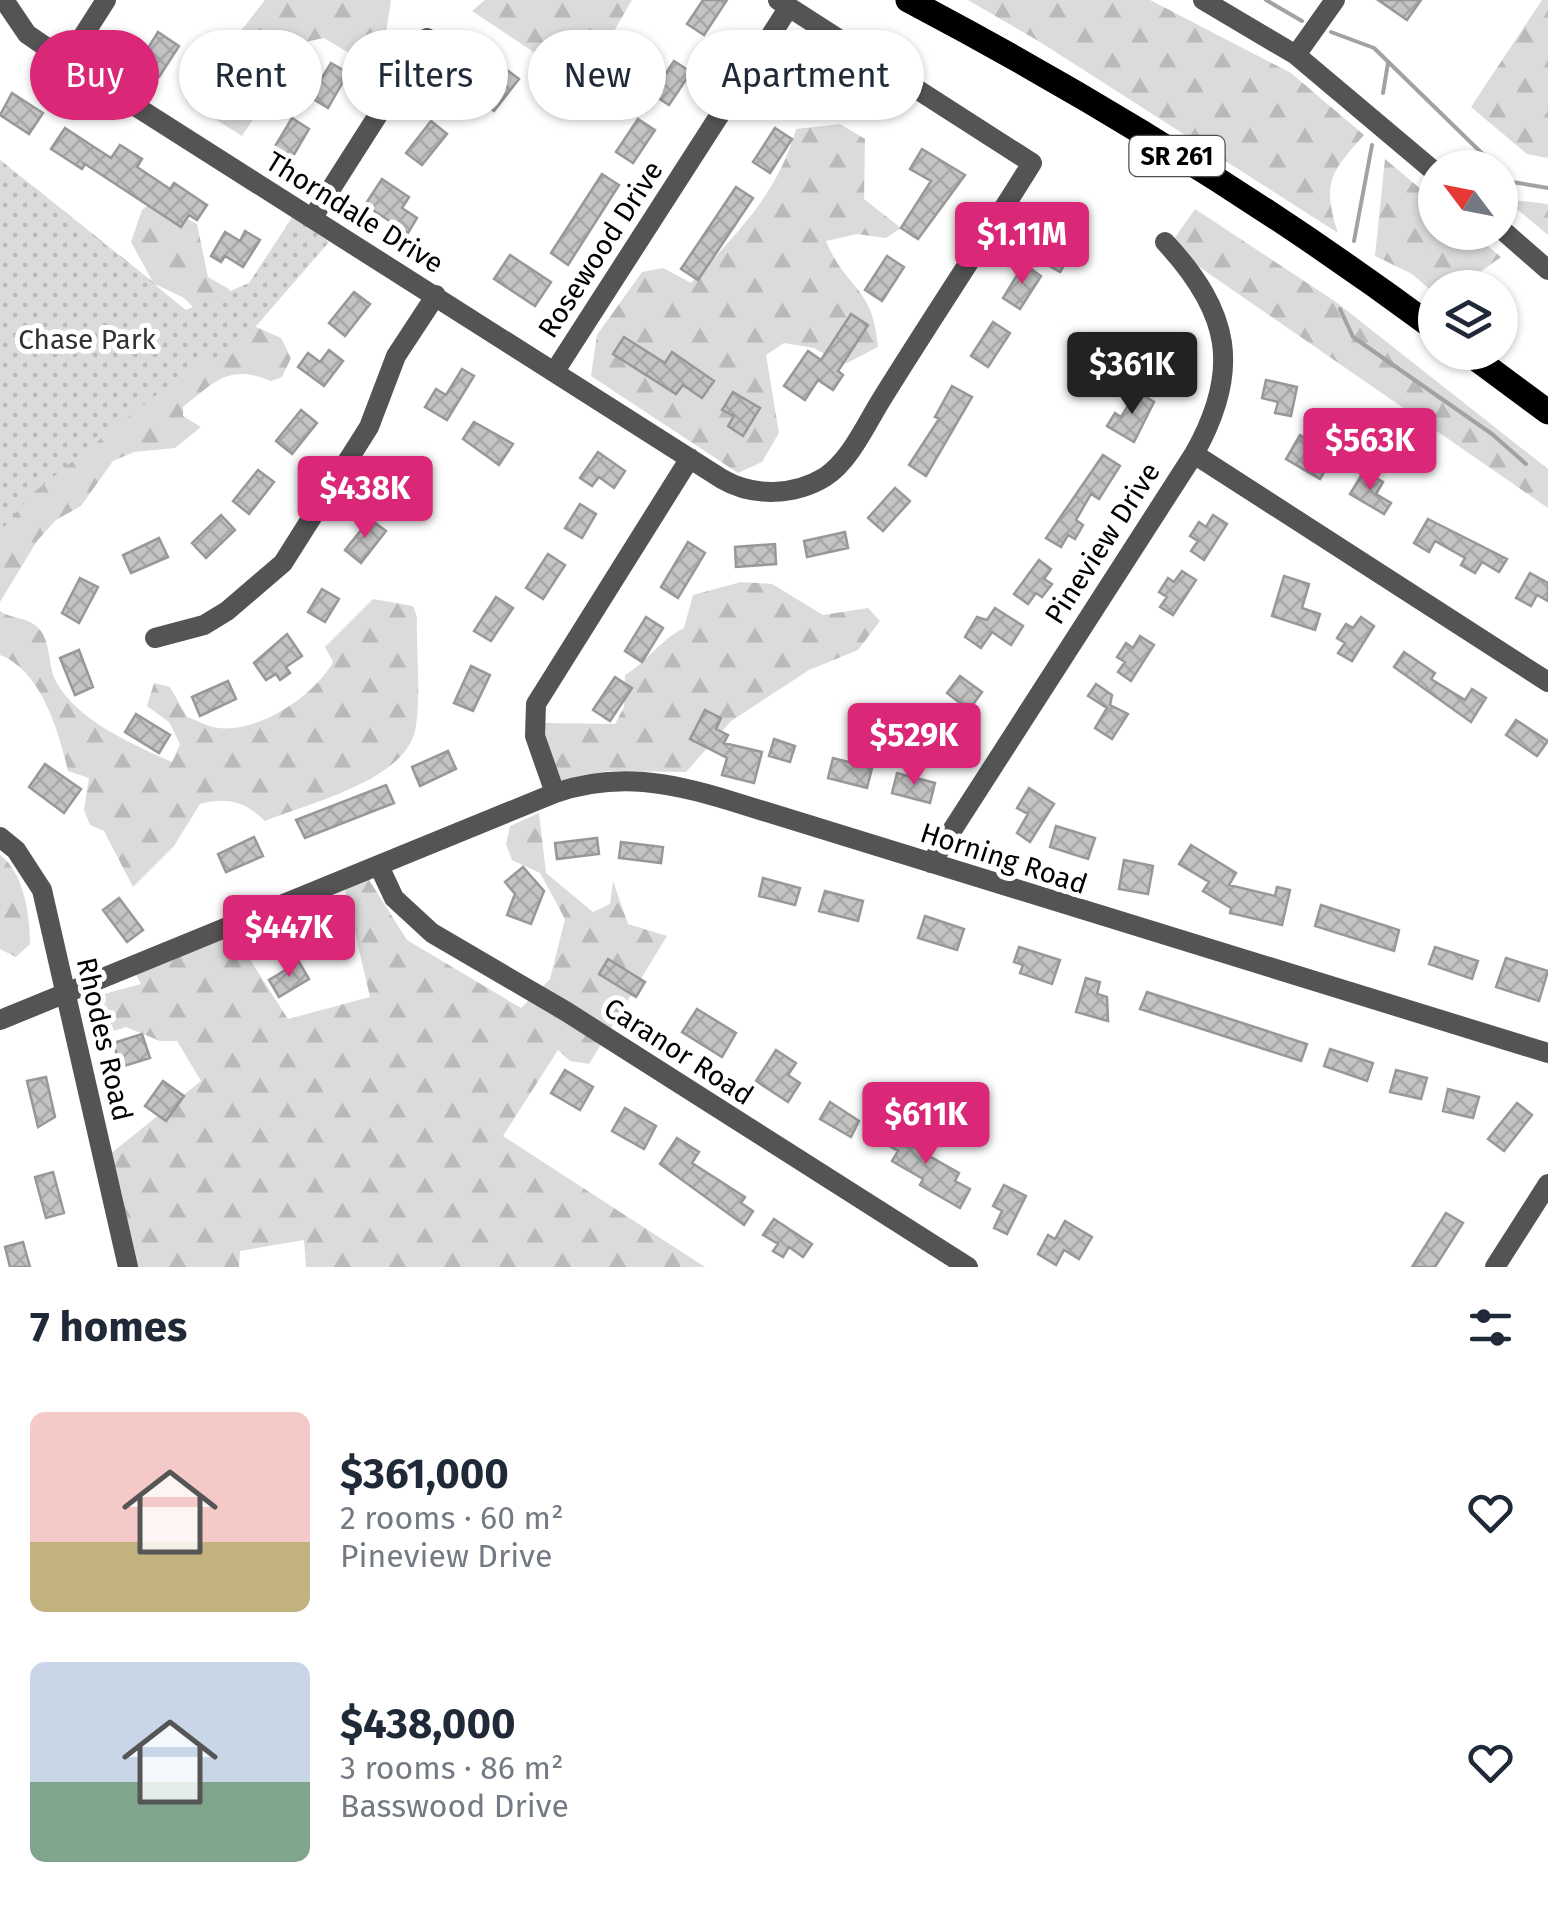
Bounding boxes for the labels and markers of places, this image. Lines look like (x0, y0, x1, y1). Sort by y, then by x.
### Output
pin: $1.11M (941, 202, 1103, 287)
pin: $361K (1062, 332, 1202, 417)
pin: $563K (1300, 408, 1440, 493)
pin: $438K (295, 456, 435, 541)
pin: $529K (844, 703, 984, 788)
pin: $447K (219, 895, 359, 980)
pin: $611K (856, 1082, 996, 1167)

